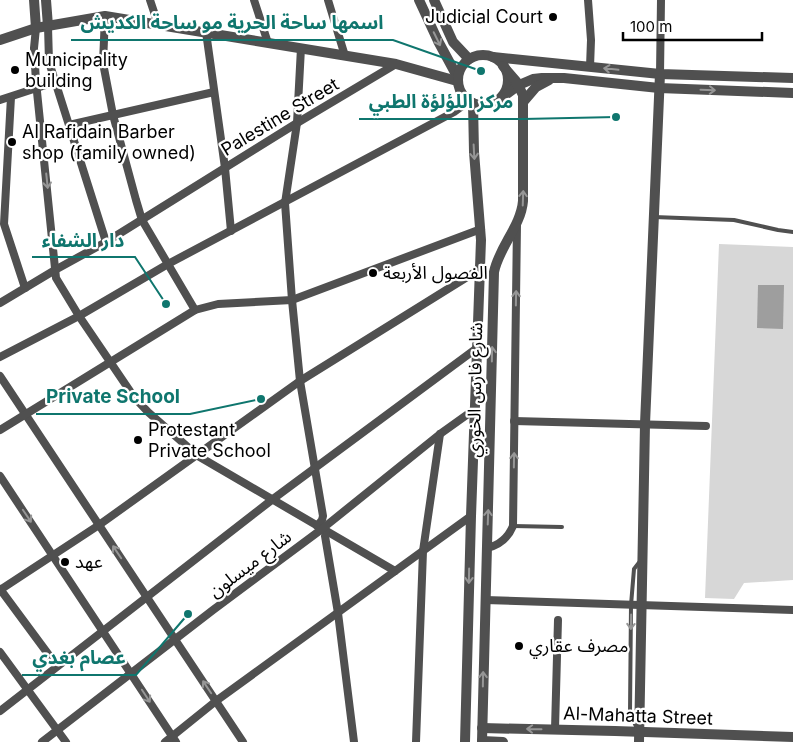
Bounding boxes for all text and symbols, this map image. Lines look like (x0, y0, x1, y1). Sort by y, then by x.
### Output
callout: اسمها ساحة الحرية مو ساحة الكديش (71, 6, 393, 40)
place label: Judicial Court (425, 6, 543, 27)
scale bar (623, 10, 762, 42)
text: اسمها ساحة الحرية مو ساحة الكديش (81, 11, 383, 34)
marker: Judicial Court (547, 11, 559, 23)
text: 100 m (630, 17, 672, 36)
one-way arrow (433, 31, 442, 46)
place label: Municipality building (25, 49, 128, 91)
marker: Municipality building (9, 64, 21, 76)
one-way arrow (604, 64, 620, 74)
street label: Palestine Street (217, 73, 342, 160)
callout: مركز اللؤلؤة الطبي (359, 85, 523, 119)
one-way arrow (700, 85, 716, 94)
text: مركز اللؤلؤة الطبي (369, 90, 513, 116)
place label: Al Rafidain Barber shop (family owned) (22, 121, 196, 163)
marker: Al Rafidain Barber shop (family owned) (6, 136, 18, 148)
one-way arrow (470, 144, 479, 160)
one-way arrow (42, 173, 52, 189)
one-way arrow (518, 191, 528, 207)
callout: دار الشفاء (32, 223, 135, 257)
text: دار الشفاء (42, 229, 124, 252)
place label: الفصول الأربعة (383, 262, 488, 284)
marker: الفصول الأربعة (367, 267, 379, 279)
one-way arrow (511, 290, 521, 306)
street label: شارع فارس الخوري (463, 322, 490, 458)
one-way arrow (487, 347, 497, 363)
callout: Private School (36, 380, 190, 414)
text: Private School (46, 385, 180, 408)
place label: Protestant Private School (148, 419, 271, 461)
marker: Protestant Private School (132, 434, 144, 446)
one-way arrow (509, 453, 519, 469)
one-way arrow (22, 509, 32, 523)
one-way arrow (483, 509, 493, 526)
street label: شارع ميسلون (204, 526, 297, 605)
one-way arrow (112, 545, 122, 559)
place label: عهد (75, 551, 103, 572)
marker: عهد (59, 556, 71, 568)
one-way arrow (464, 568, 474, 584)
one-way arrow (626, 613, 635, 629)
place label: مصرف عقاري (529, 635, 628, 659)
marker: مصرف عقاري (513, 640, 525, 652)
callout: عصام بغدي (22, 641, 136, 675)
text: عصام بغدي (32, 646, 126, 672)
one-way arrow (479, 672, 488, 688)
one-way arrow (202, 680, 212, 694)
one-way arrow (141, 688, 151, 702)
street label: Al-Mahatta Street (563, 702, 713, 729)
one-way arrow (527, 724, 543, 734)

